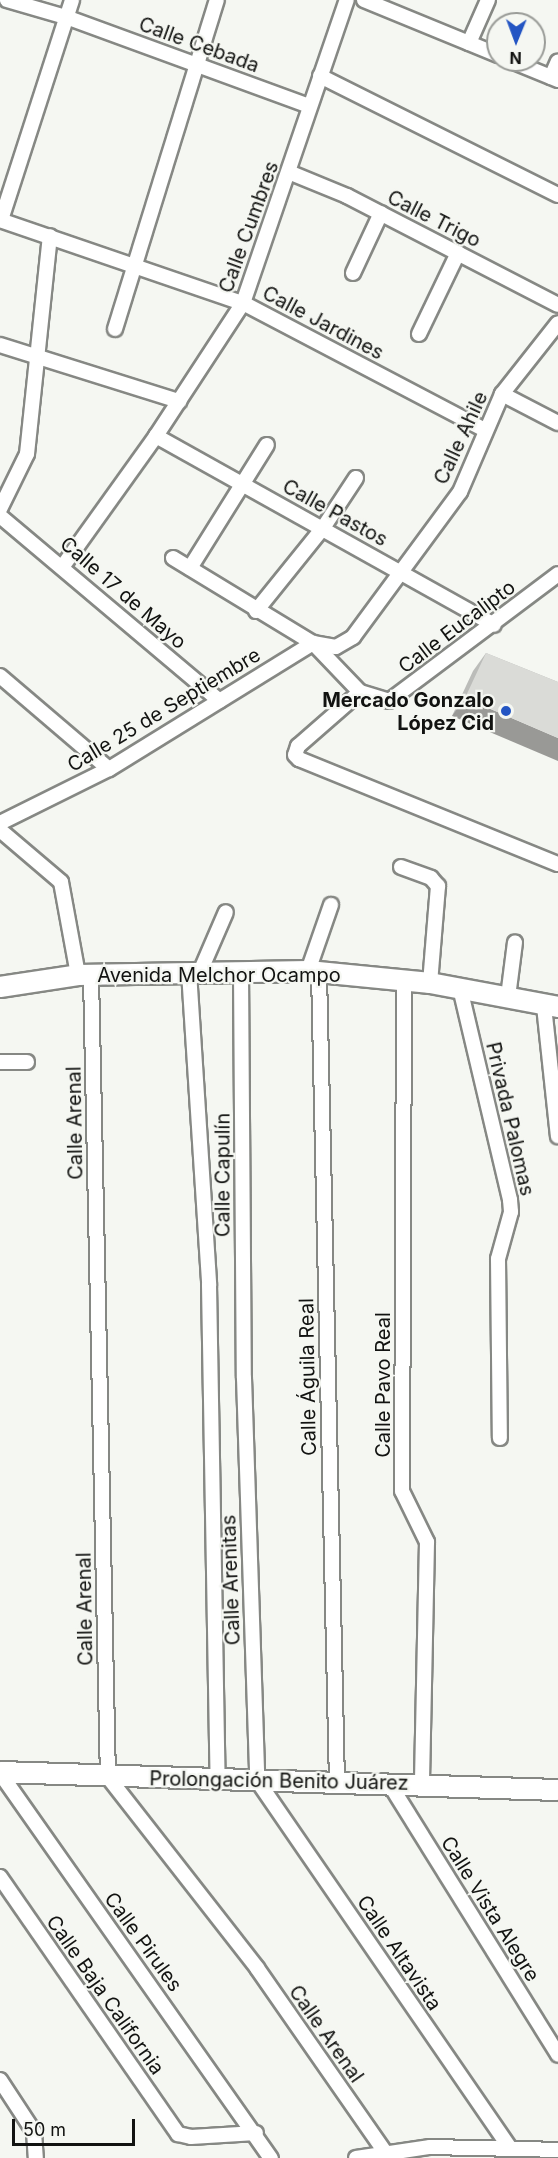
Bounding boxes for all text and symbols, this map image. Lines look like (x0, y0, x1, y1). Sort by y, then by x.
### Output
street label: Calle Cebada (136, 12, 262, 78)
north arrow (486, 12, 546, 72)
text: N (509, 48, 522, 68)
street label: Calle Cumbres (214, 158, 284, 296)
street label: Calle Trigo (383, 185, 485, 253)
street label: Calle Jardines (258, 281, 388, 365)
street label: Calle Ahile (429, 388, 493, 488)
street label: Calle Pastos (278, 474, 392, 552)
street label: Calle 17 de Mayo (55, 532, 191, 654)
street label: Calle Eucalipto (394, 575, 520, 679)
street label: Calle 25 de Septiembre (63, 643, 265, 777)
place label: Mercado Gonzalo López Cid (322, 688, 494, 735)
marker: Mercado Gonzalo López Cid (499, 704, 513, 718)
street label: Avenida Melchor Ocampo (97, 963, 341, 987)
street label: Privada Palomas (481, 1040, 539, 1198)
street label: Calle Arenal (62, 1066, 88, 1180)
street label: Calle Capulín (211, 1113, 235, 1237)
street label: Calle Águila Real (295, 1298, 321, 1456)
street label: Calle Pavo Real (371, 1312, 395, 1458)
street label: Calle Arenitas (217, 1514, 245, 1646)
street label: Calle Arenal (72, 1552, 98, 1666)
street label: Prolongación Benito Juárez (149, 1767, 409, 1795)
street label: Calle Vista Alegre (436, 1832, 544, 1986)
street label: Calle Pirules (99, 1888, 187, 1996)
street label: Calle Altavista (352, 1891, 446, 2015)
street label: Calle Baja California (41, 1911, 169, 2079)
street label: Calle Arenal (284, 1981, 368, 2087)
scale bar (15, 2107, 138, 2145)
text: 50 m (23, 2119, 66, 2140)

